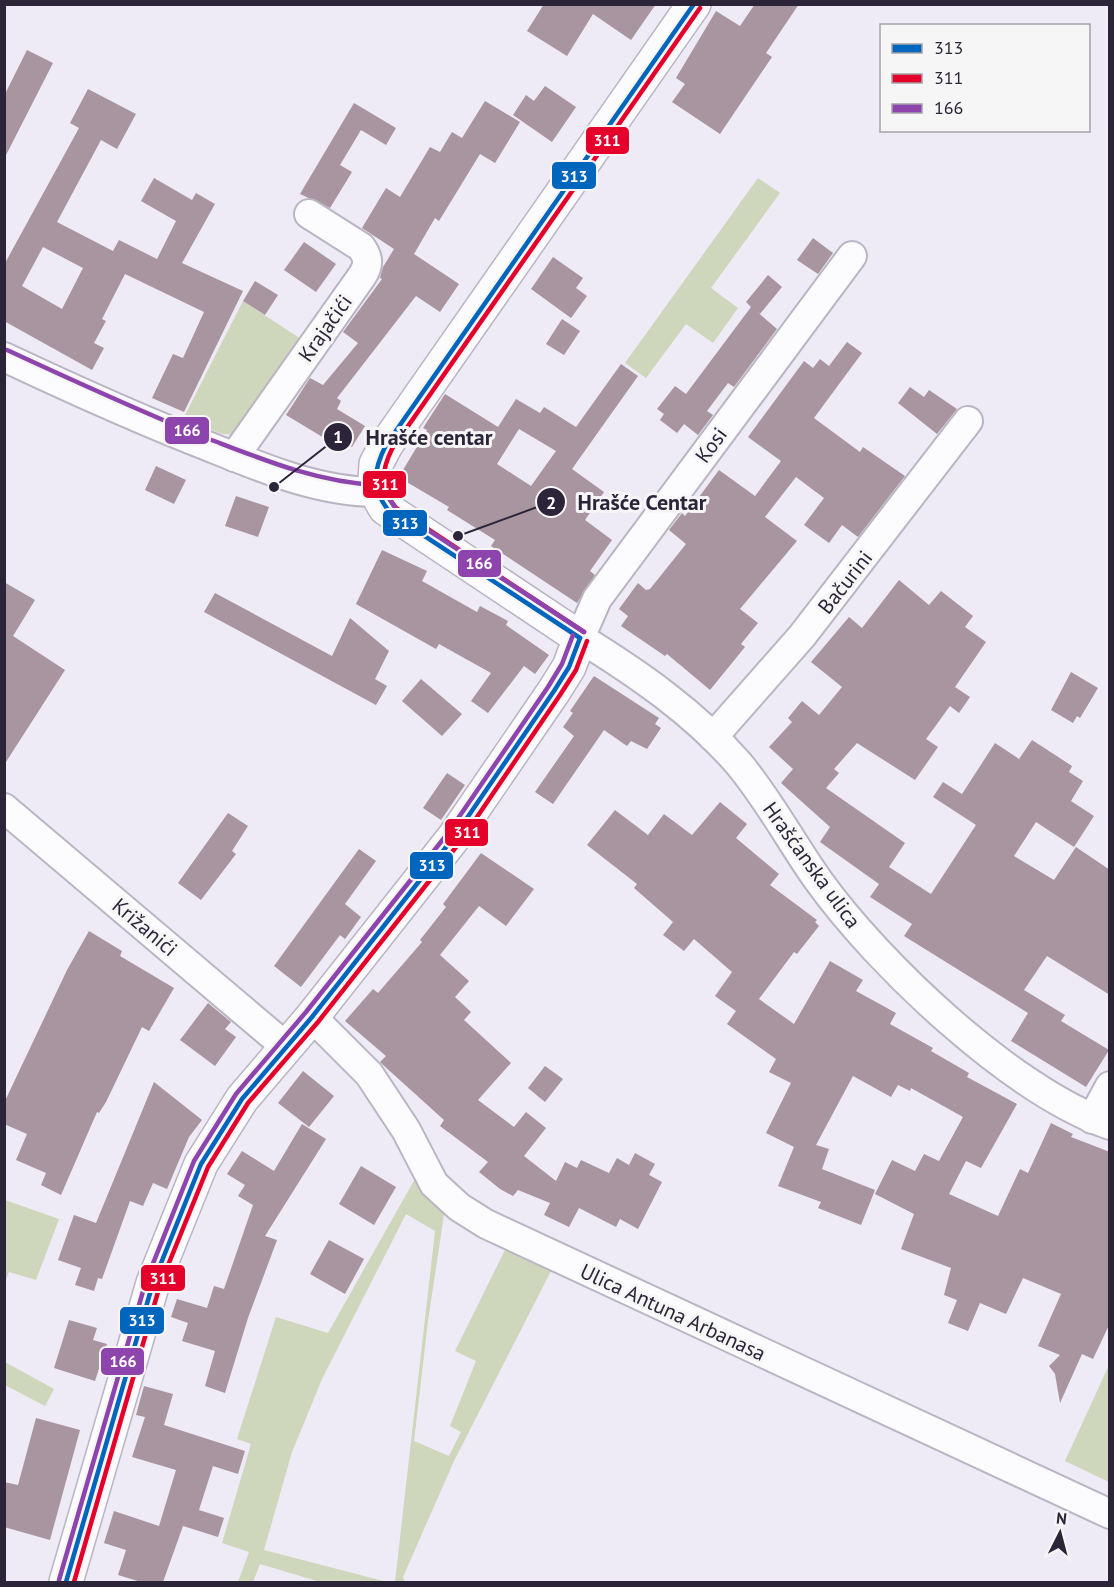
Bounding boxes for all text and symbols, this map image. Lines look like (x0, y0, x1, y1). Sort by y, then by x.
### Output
legend (880, 24, 1090, 132)
text: 313 (934, 36, 963, 59)
text: 311 (934, 66, 963, 89)
text: 166 (934, 96, 963, 119)
line badge: 311 (585, 126, 630, 155)
text: 311 (593, 130, 621, 150)
line badge: 313 (551, 161, 597, 190)
text: 313 (560, 166, 588, 186)
street label: Krajačići (292, 289, 358, 367)
line badge: 166 (164, 416, 210, 445)
callout: Hrašće centar (323, 417, 504, 457)
text: 166 (173, 420, 201, 440)
street label: Kosi (689, 422, 733, 468)
text: Hrašće centar (366, 423, 493, 451)
text: 1 (333, 425, 343, 448)
line badge: 311 (362, 470, 407, 499)
text: 311 (371, 474, 399, 494)
callout: Hrašće Centar (536, 482, 719, 522)
text: Hrašće Centar (578, 488, 707, 516)
text: 2 (546, 491, 556, 514)
line badge: 313 (382, 509, 428, 537)
text: 313 (391, 513, 419, 533)
street label: Bačurini (812, 545, 878, 619)
line badge: 166 (457, 549, 502, 578)
text: 166 (465, 553, 493, 573)
street label: Hrašćanska ulica (757, 796, 867, 934)
line badge: 311 (444, 818, 489, 847)
text: 311 (453, 822, 481, 842)
line badge: 313 (409, 851, 454, 880)
text: 313 (418, 855, 446, 875)
street label: Križanići (107, 892, 183, 962)
street label: Ulica Antuna Arbanasa (576, 1257, 770, 1367)
line badge: 311 (140, 1264, 186, 1292)
text: 311 (149, 1268, 177, 1288)
line badge: 313 (119, 1306, 165, 1335)
text: 313 (128, 1310, 156, 1330)
line badge: 166 (100, 1347, 145, 1376)
text: 166 (109, 1351, 137, 1371)
north arrow (1030, 1503, 1090, 1563)
text: N (1055, 1508, 1068, 1529)

